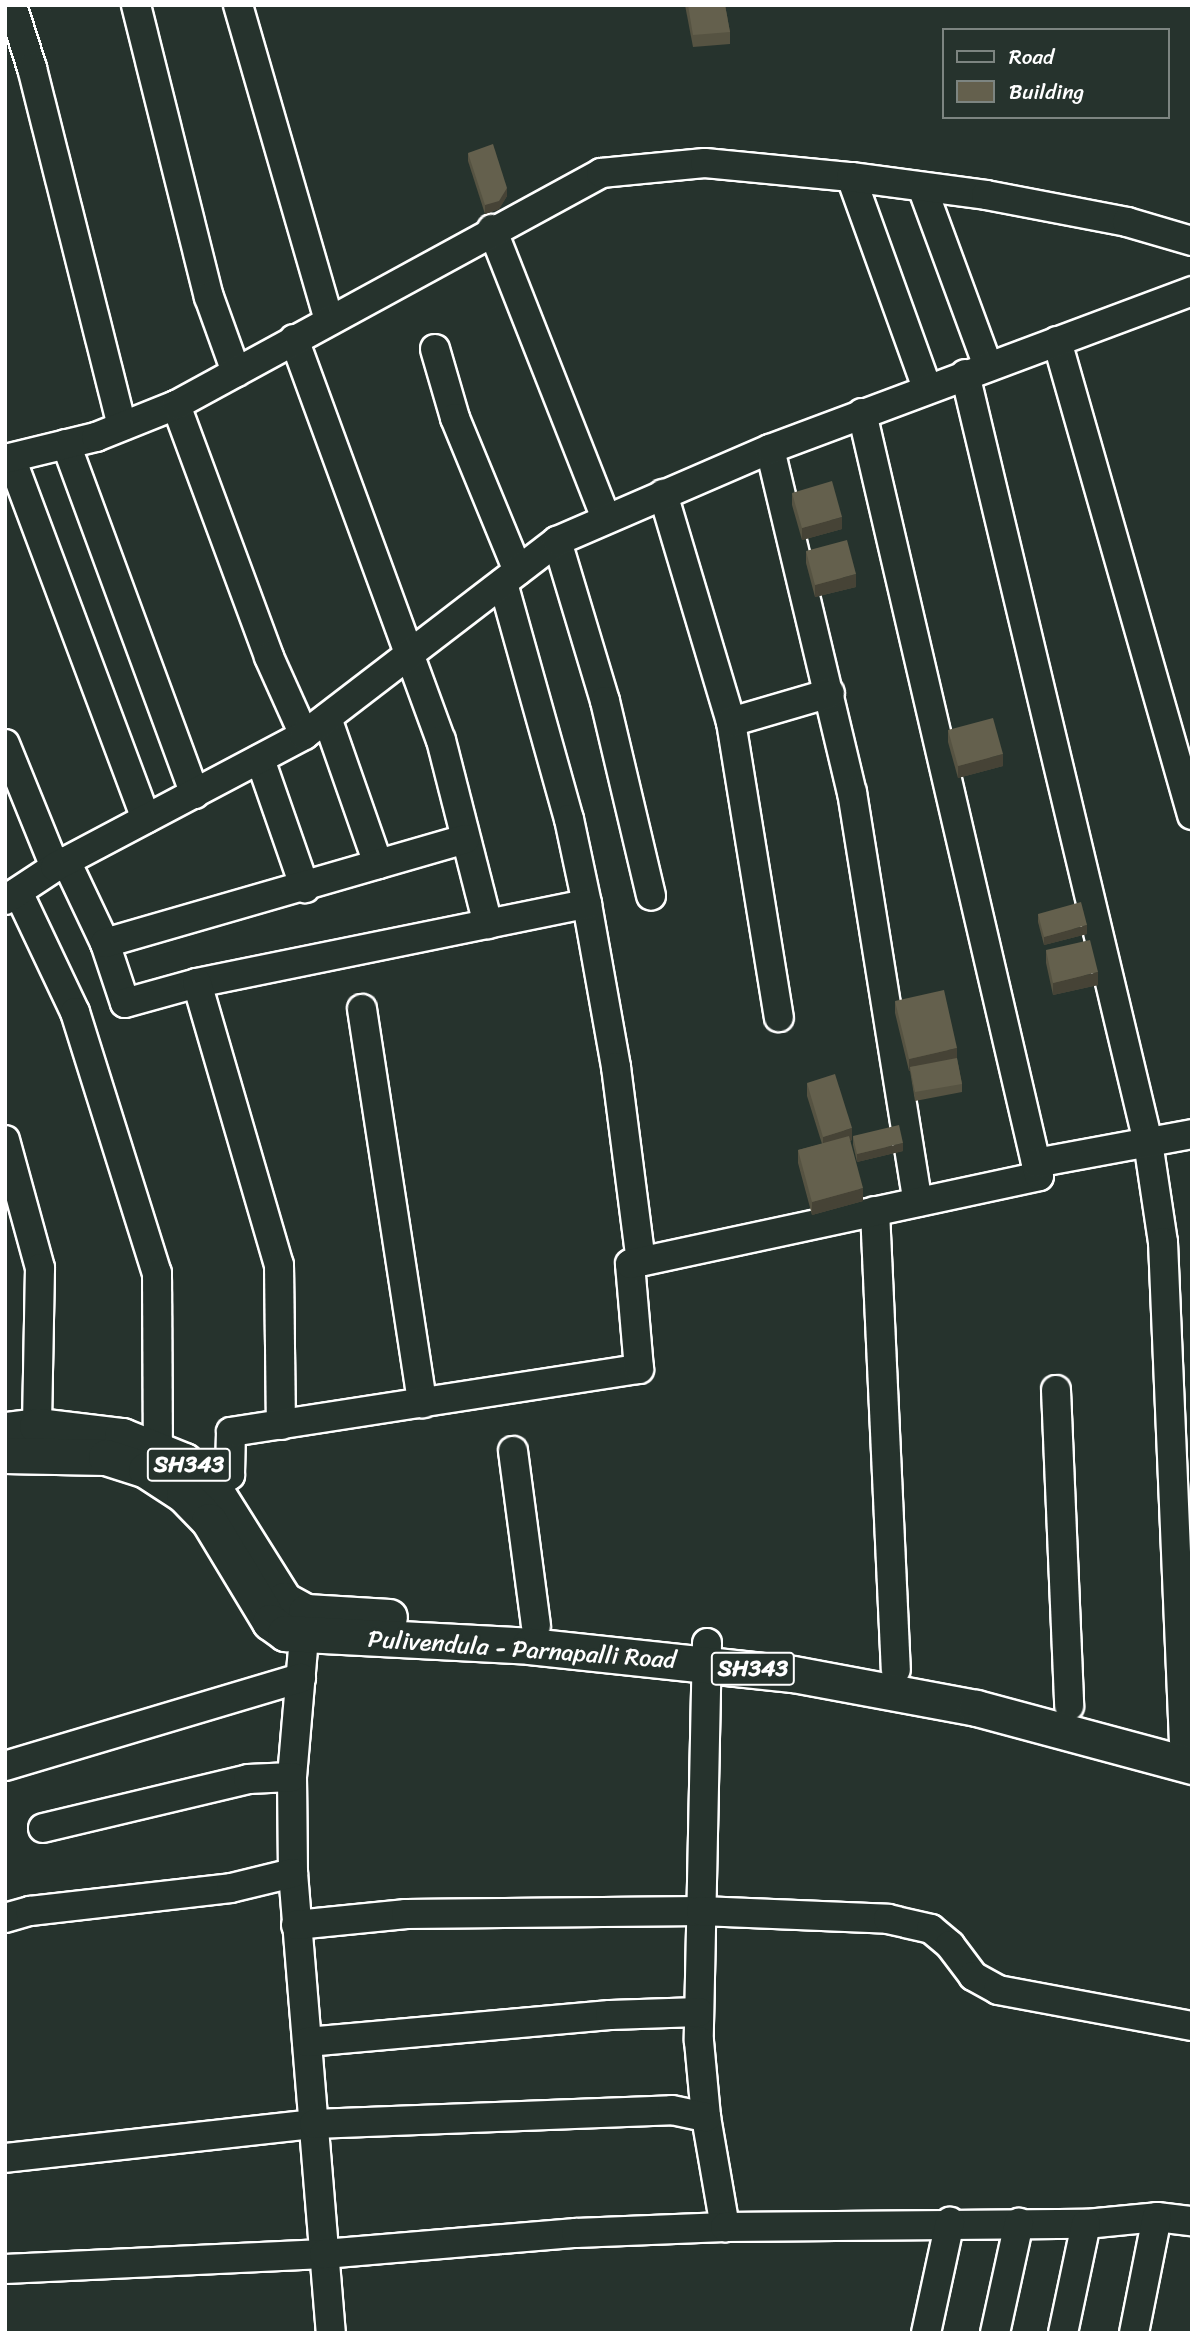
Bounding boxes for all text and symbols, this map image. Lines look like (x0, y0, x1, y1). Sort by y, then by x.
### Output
legend (942, 28, 1169, 119)
text: Road (1009, 38, 1054, 76)
text: Building (1009, 73, 1084, 111)
road number: SH343 (145, 1446, 233, 1484)
street label: Pulivendula - Parnapalli Road (367, 1625, 677, 1675)
road number: SH343 (709, 1650, 797, 1688)

